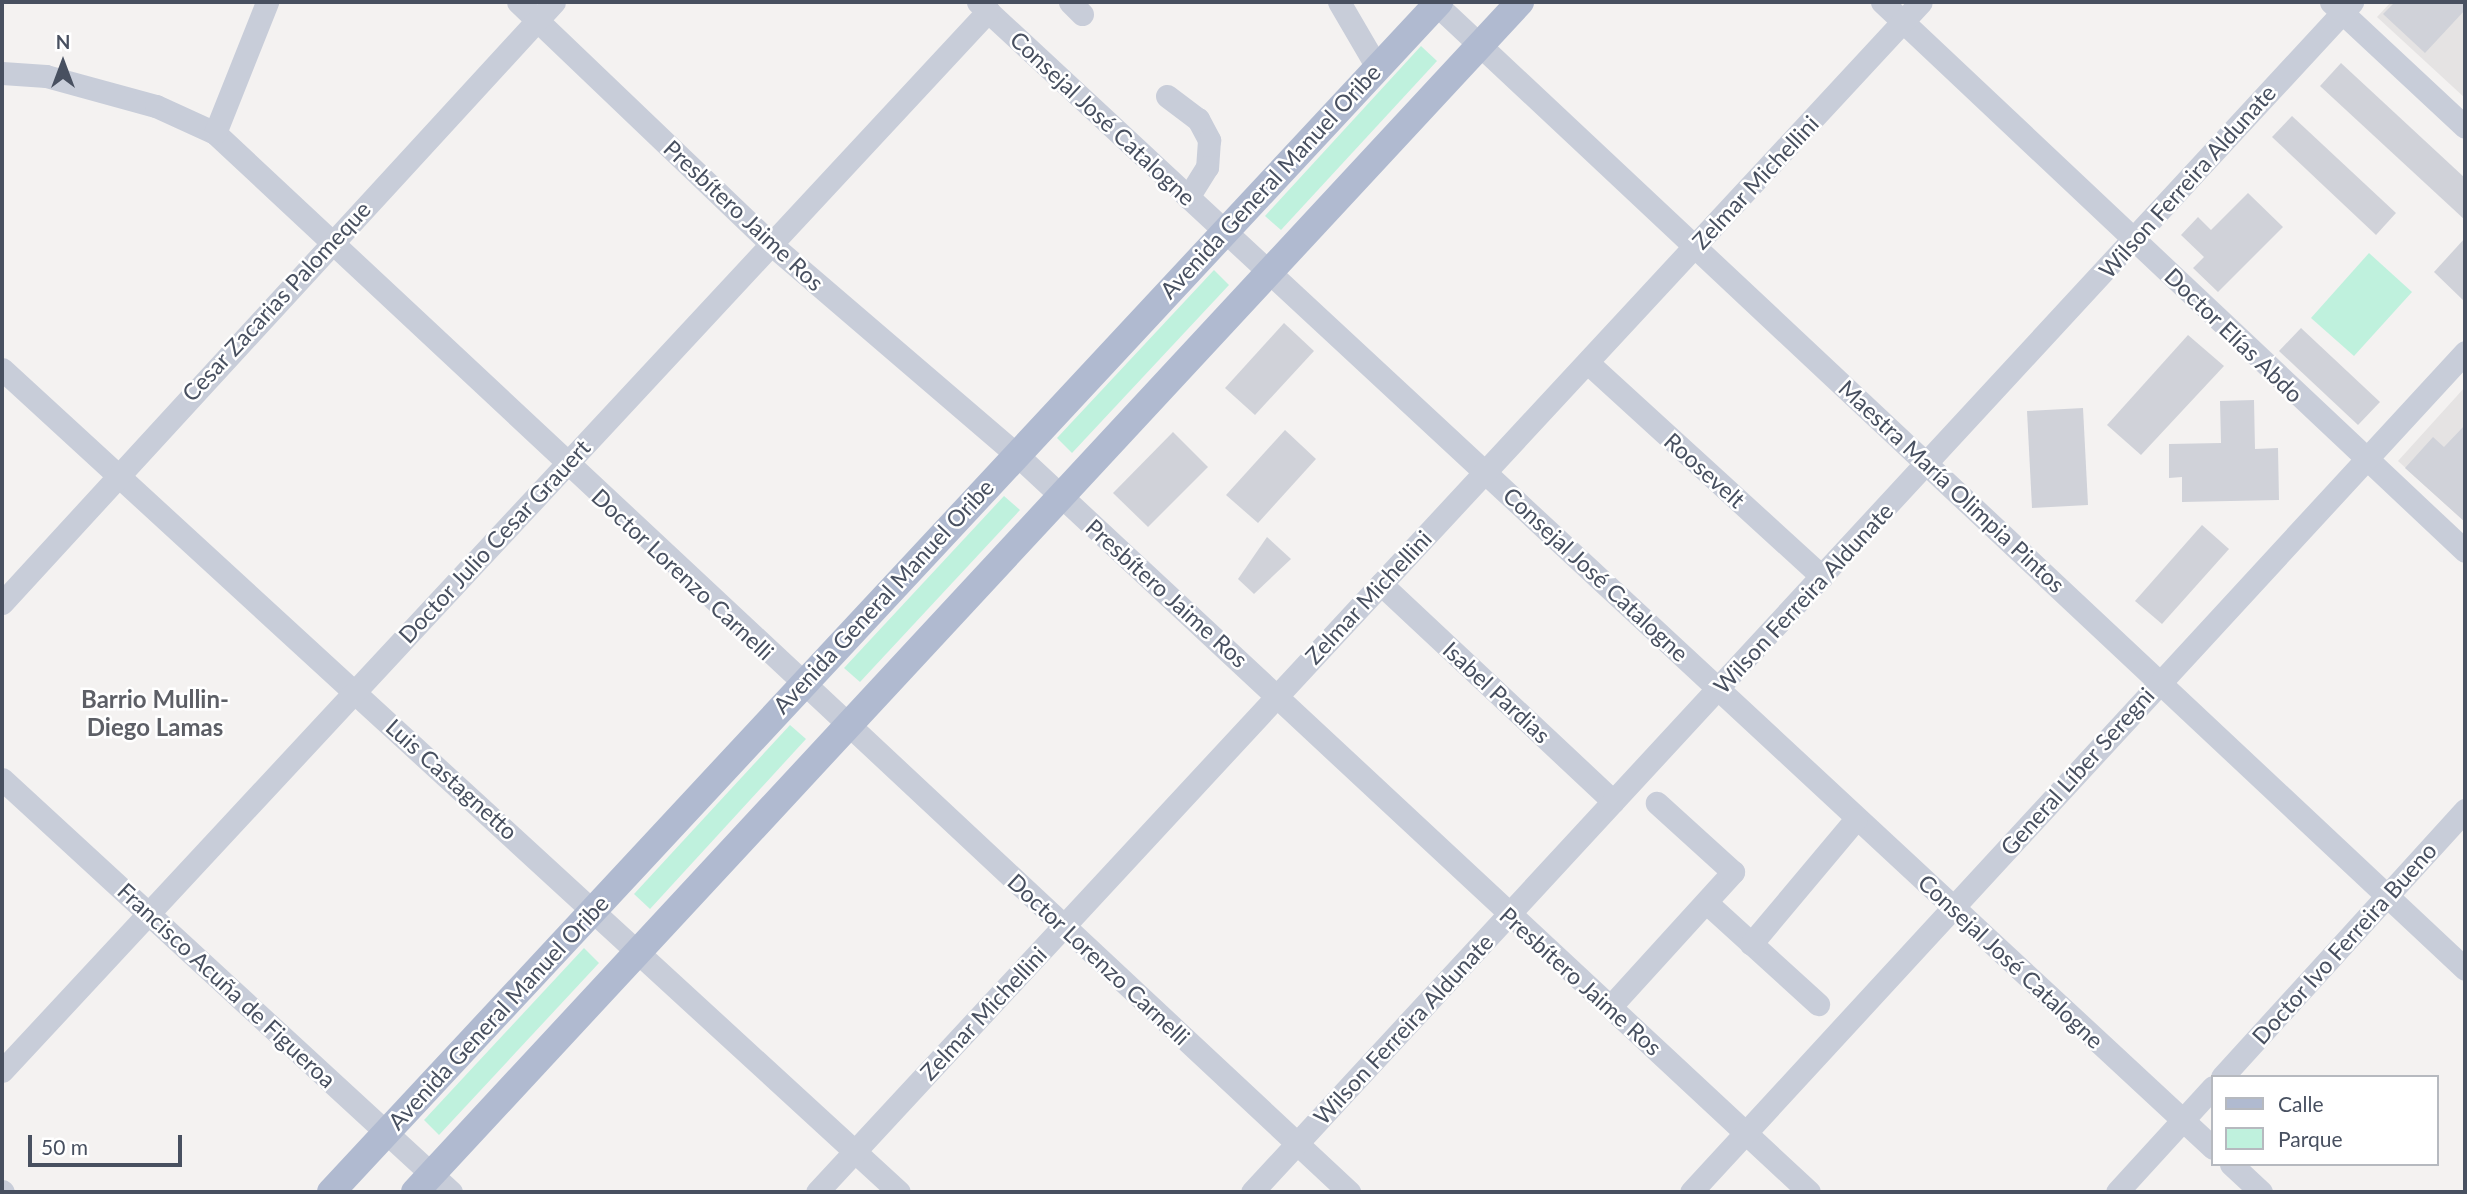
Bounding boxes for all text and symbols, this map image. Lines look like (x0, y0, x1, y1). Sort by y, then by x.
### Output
street label: Consejal José Catalogne (1005, 25, 1201, 211)
north arrow (28, 28, 98, 98)
text: N (56, 30, 70, 53)
street label: Avenida General Manuel Oribe (1154, 58, 1386, 304)
street label: Wilson Ferreira Aldunate (2093, 78, 2281, 284)
street label: Zelmar Michellini (1686, 109, 1824, 255)
street label: Presbítero Jaime Ros (658, 134, 830, 296)
street label: Cesar Zacarias Palomeque (176, 195, 376, 407)
street label: Doctor Elías Abdo (2159, 262, 2309, 408)
street label: Maestra María Olimpia Pintos (1833, 374, 2071, 598)
street label: Roosevelt (1659, 427, 1751, 513)
street label: Doctor Julio Cesar Grauert (392, 433, 596, 649)
street label: Avenida General Manuel Oribe (767, 473, 999, 719)
street label: Consejal José Catalogne (1498, 481, 1694, 667)
street label: Doctor Lorenzo Carnelli (586, 482, 780, 666)
street label: Wilson Ferreira Aldunate (1707, 497, 1899, 699)
street label: Presbítero Jaime Ros (1080, 513, 1254, 673)
street label: Zelmar Michellini (1299, 524, 1437, 670)
street label: Isabel Pardias (1438, 635, 1556, 749)
street label: General Líber Seregni (1994, 681, 2160, 861)
district label: Barrio Mullin- Diego Lamas (81, 685, 229, 741)
street label: Luis Castagnetto (381, 713, 523, 845)
street label: Doctor Ivo Ferreira Bueno (2246, 836, 2442, 1050)
street label: Doctor Lorenzo Carnelli (1002, 867, 1196, 1051)
street label: Consejal José Catalogne (1913, 868, 2109, 1054)
street label: Francisco Acuña de Figueroa (112, 877, 342, 1093)
street label: Avenida General Manuel Oribe (382, 889, 614, 1135)
street label: Presbítero Jaime Ros (1494, 901, 1668, 1061)
street label: Wilson Ferreira Aldunate (1307, 928, 1499, 1130)
street label: Zelmar Michellini (914, 940, 1052, 1086)
legend (2212, 1075, 2439, 1166)
text: Calle (2278, 1091, 2323, 1116)
scale bar (32, 1120, 186, 1164)
text: Parque (2278, 1126, 2343, 1151)
text: 50 m (41, 1134, 88, 1159)

